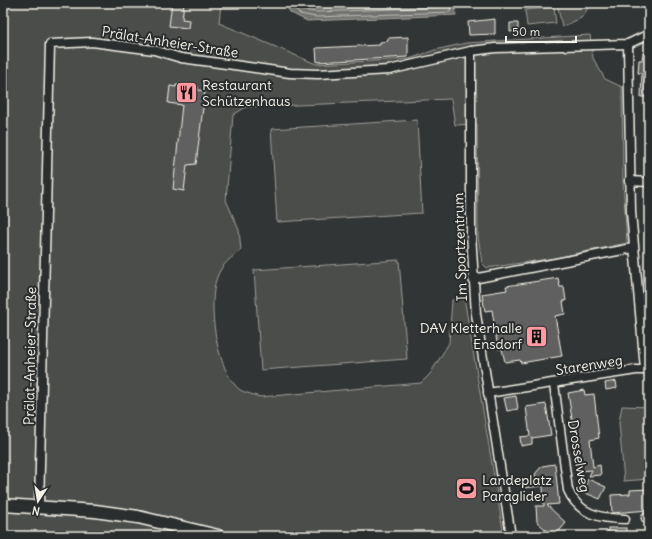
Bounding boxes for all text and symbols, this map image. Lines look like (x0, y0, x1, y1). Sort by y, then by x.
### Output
scale bar (506, 18, 576, 44)
street label: Prälat-Anheier-Straße (100, 22, 240, 62)
text: 50 m (512, 24, 541, 39)
place label: Restaurant Schützenhaus (202, 76, 290, 110)
restaurant icon: Restaurant Schützenhaus (173, 80, 199, 106)
street label: Im Sportzentrum (449, 192, 471, 302)
street label: Prälat-Anheier-Straße (20, 287, 40, 425)
place label: DAV Kletterhalle Ensdorf (420, 319, 522, 353)
building icon: DAV Kletterhalle Ensdorf (524, 323, 550, 349)
street label: Starenweg (554, 351, 624, 379)
street label: Drosselweg (564, 418, 594, 494)
place label: Landeplatz Paraglider (482, 471, 552, 505)
sports icon: Landeplatz Paraglider (453, 475, 479, 501)
north arrow (18, 481, 58, 521)
text: N (31, 503, 41, 518)

